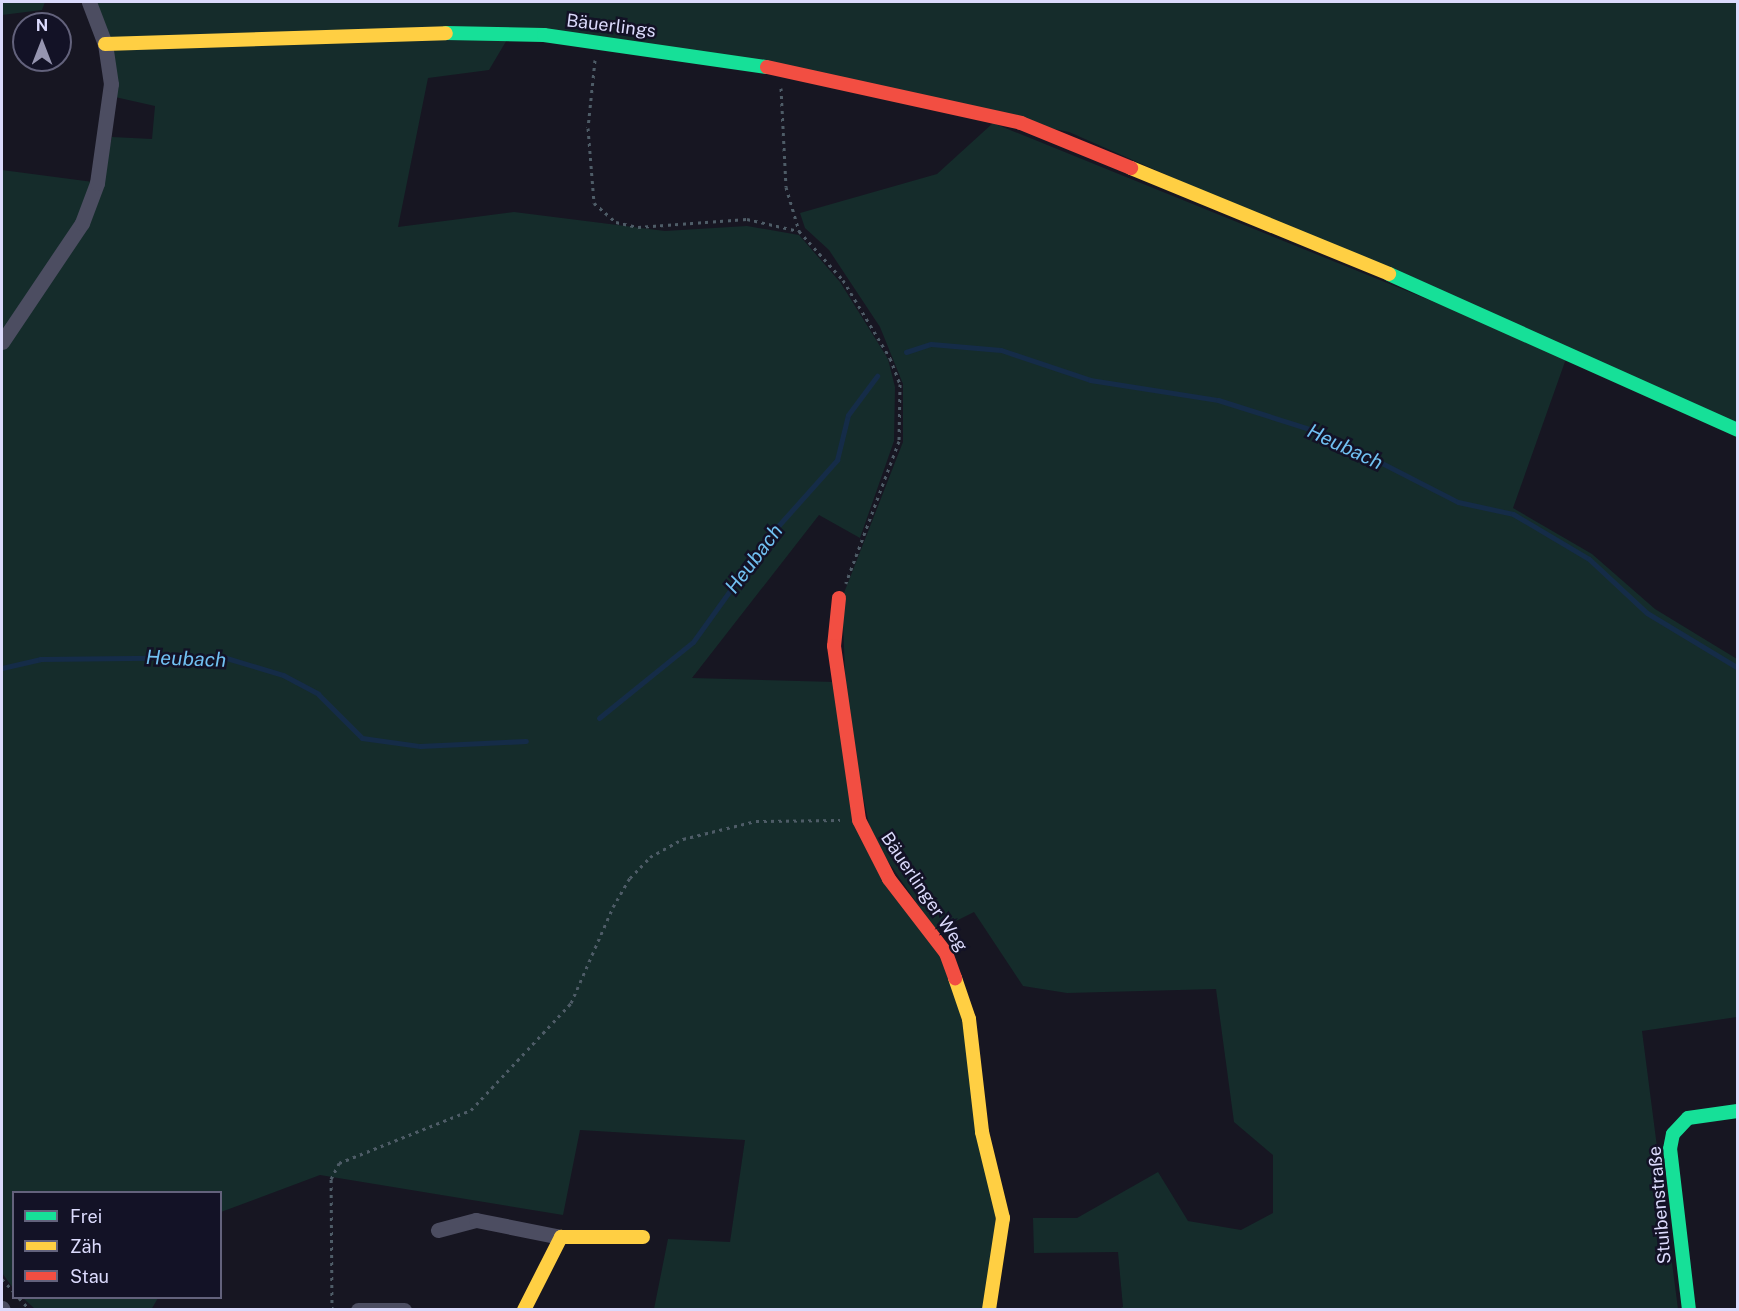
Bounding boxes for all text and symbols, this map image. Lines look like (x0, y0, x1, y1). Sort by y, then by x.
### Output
street label: Bäuerlings (565, 10, 657, 42)
north arrow (12, 12, 72, 72)
text: N (36, 16, 48, 35)
water label: Heubach (1303, 419, 1387, 475)
water label: Heubach (720, 520, 788, 598)
water label: Heubach (145, 646, 227, 672)
street label: Bäuerlinger Weg (876, 828, 972, 956)
street label: Stuibenstraße (1644, 1145, 1676, 1265)
legend (12, 1191, 222, 1299)
text: Frei (70, 1206, 102, 1227)
text: Zäh (70, 1236, 102, 1257)
text: Stau (70, 1266, 109, 1287)

